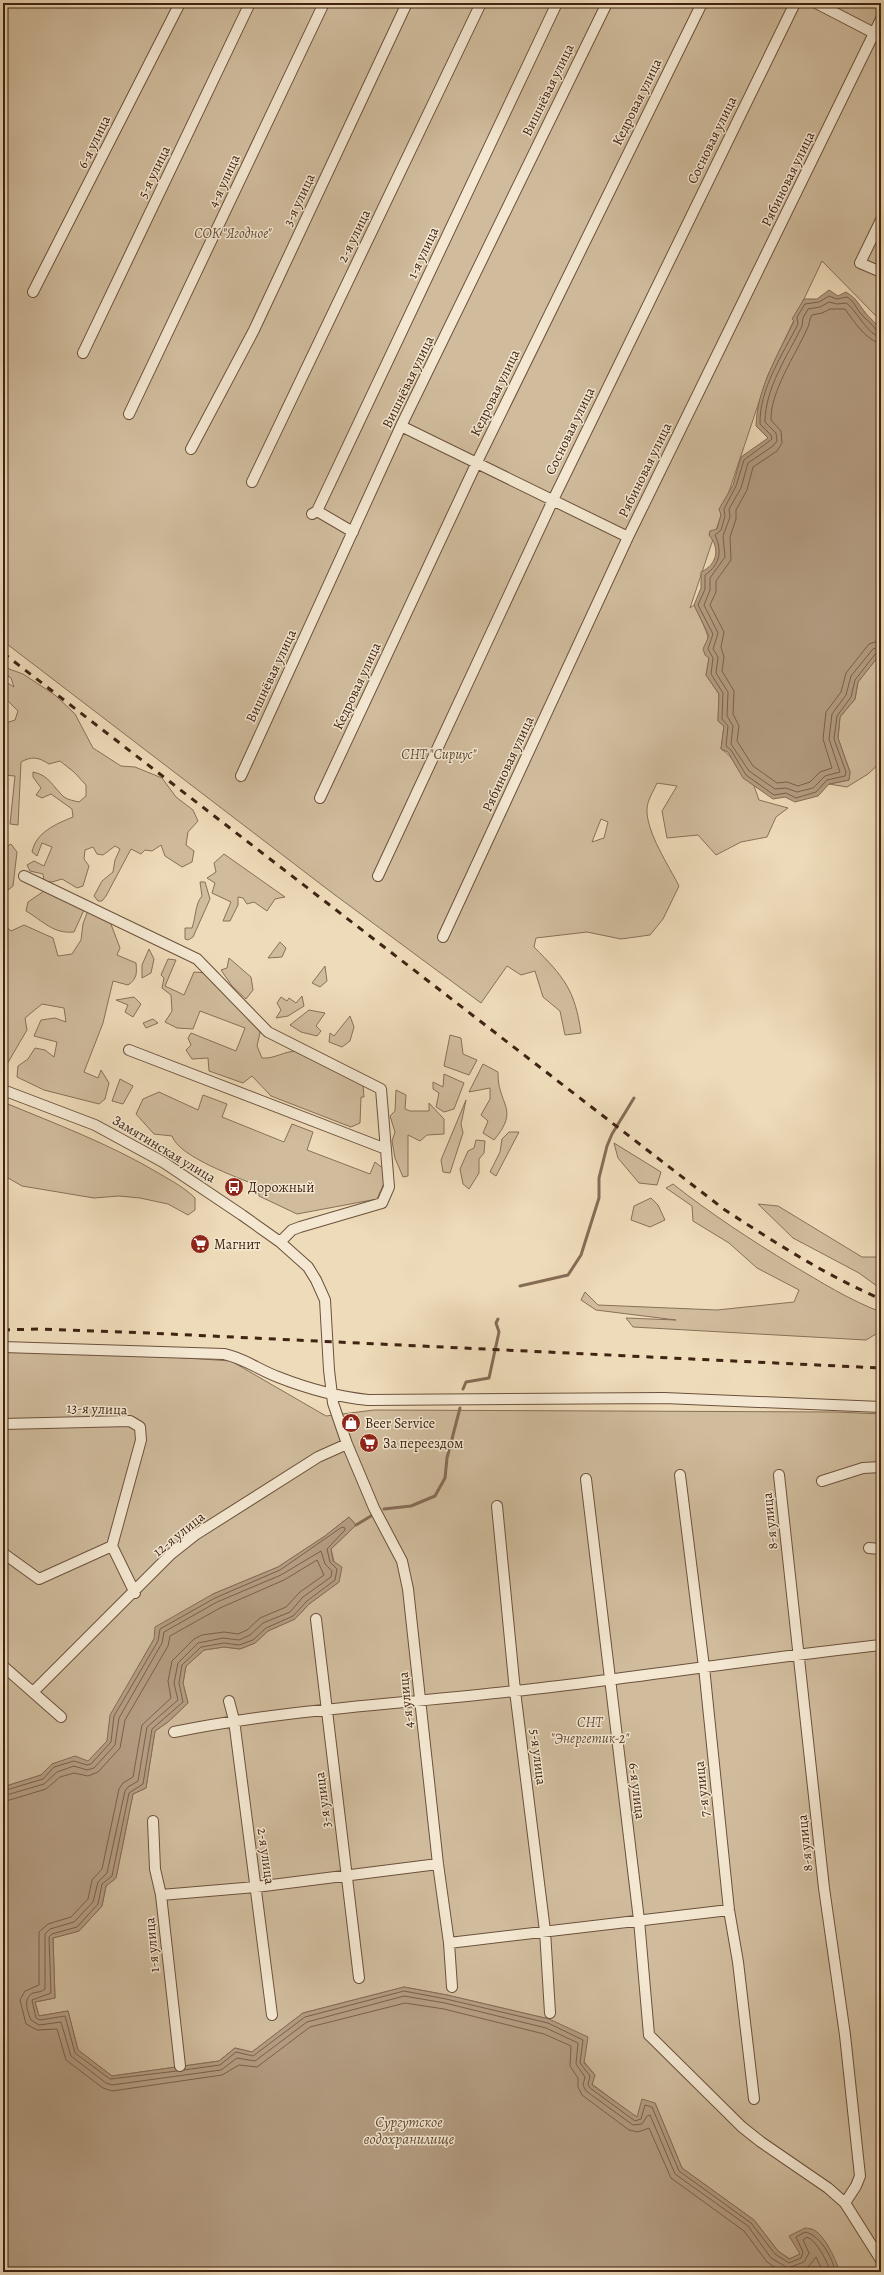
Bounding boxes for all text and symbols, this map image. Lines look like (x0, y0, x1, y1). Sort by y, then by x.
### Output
street label: Вишнёвая улица (517, 40, 579, 139)
street label: Кедровая улица (608, 55, 667, 149)
street label: Сосновая улица (683, 93, 742, 187)
street label: 6-я улица (73, 112, 115, 172)
street label: Рябиновая улица (757, 128, 819, 230)
street label: 5-я улица (133, 142, 175, 201)
street label: 4-я улица (203, 151, 245, 211)
street label: 3-я улица (279, 170, 320, 229)
street label: 2-я улица (333, 206, 375, 266)
park label: СОК "Ягодное" (194, 224, 273, 243)
street label: 1-я улица (403, 224, 443, 282)
street label: Вишнёвая улица (377, 332, 439, 431)
street label: Кедровая улица (466, 346, 525, 440)
street label: Сосновая улица (541, 384, 600, 478)
street label: Рябиновая улица (614, 419, 676, 521)
street label: Вишнёвая улица (241, 626, 301, 726)
street label: Кедровая улица (328, 639, 386, 733)
street label: Рябиновая улица (477, 713, 539, 815)
park label: СНТ "Сириус" (401, 745, 478, 764)
street label: Замятинская улица (109, 1111, 220, 1188)
bus stop icon: Дорожный (223, 1176, 245, 1198)
place label: Дорожный (248, 1178, 314, 1197)
supermarket icon: Магнит (189, 1233, 211, 1255)
place label: Магнит (214, 1235, 261, 1254)
street label: 13-я улица (66, 1398, 128, 1420)
shop icon: Beer Service (340, 1412, 362, 1434)
place label: Beer Service (365, 1414, 435, 1433)
supermarket icon: За переездом (358, 1432, 380, 1454)
place label: За переездом (383, 1434, 463, 1453)
street label: 8-я улица (758, 1491, 782, 1550)
street label: 12-я улица (149, 1507, 209, 1561)
street label: 4-я улица (394, 1670, 418, 1729)
park label: СHТ "Энергетик-2" (550, 1713, 630, 1748)
street label: 5-я улица (525, 1728, 551, 1787)
street label: 7-я улица (690, 1760, 714, 1818)
street label: 6-я улица (624, 1762, 650, 1821)
street label: 3-я улица (310, 1770, 336, 1829)
street label: 8-я улица (793, 1813, 817, 1872)
street label: 2-я улица (253, 1826, 279, 1886)
street label: 1-я улица (140, 1916, 164, 1973)
water label: Сургутское водохранилище (364, 2112, 455, 2149)

